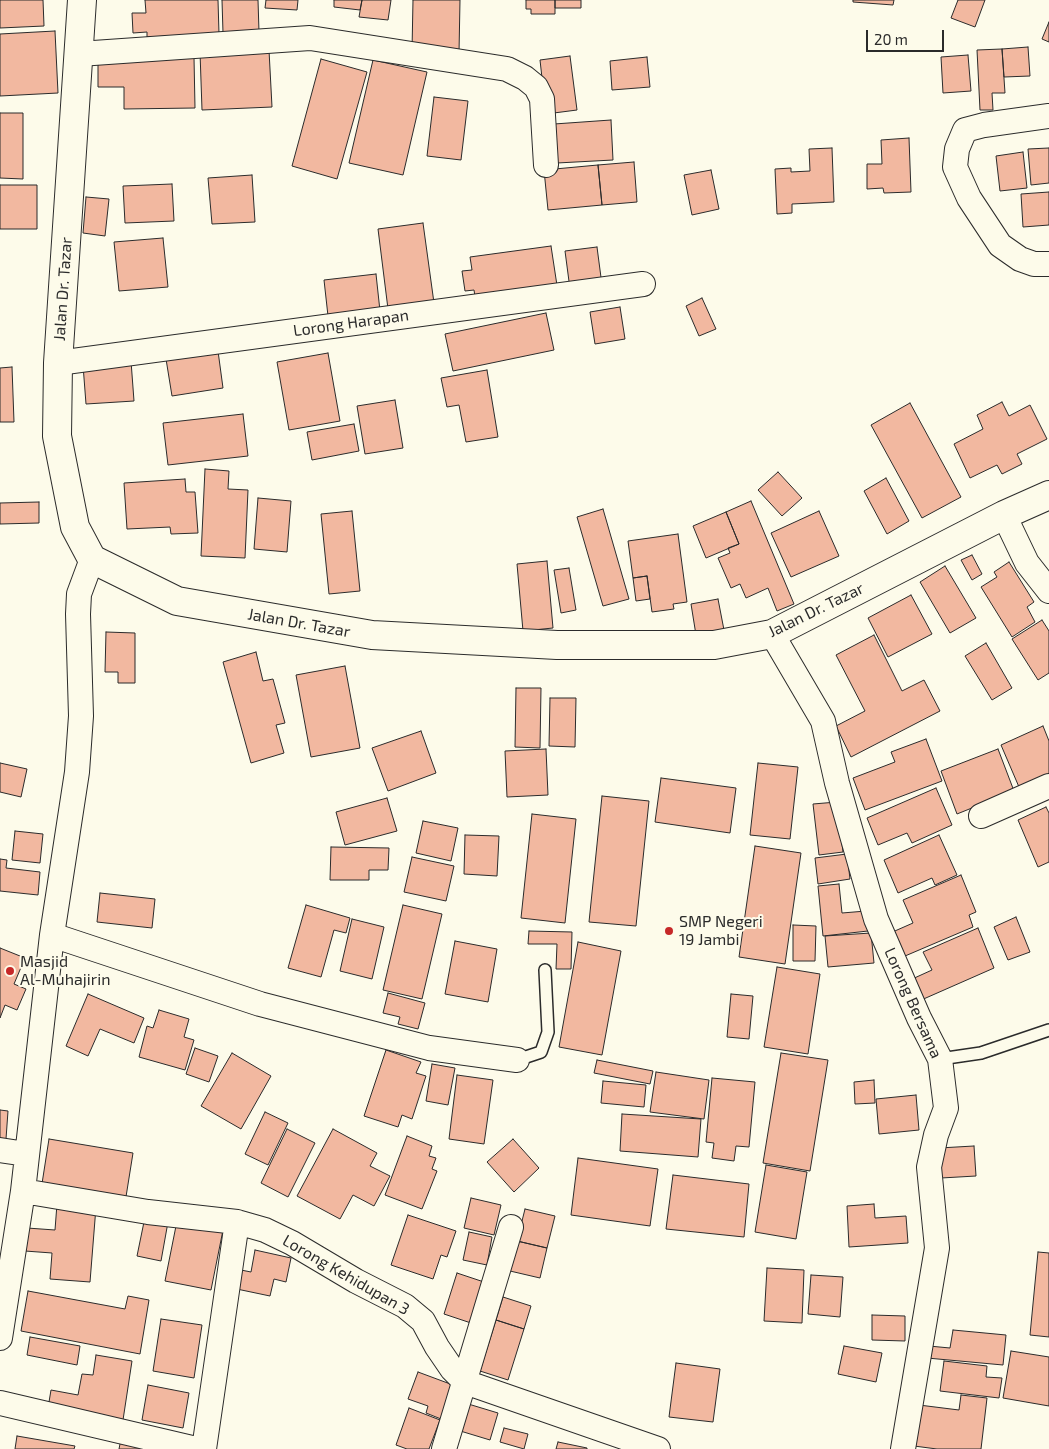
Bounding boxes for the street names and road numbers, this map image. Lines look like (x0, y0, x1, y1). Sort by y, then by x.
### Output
street label: Jalan Dr. Tazar (50, 236, 76, 342)
street label: Lorong Harapan (292, 305, 410, 341)
street label: Jalan Dr. Tazar (765, 579, 867, 641)
street label: Jalan Dr. Tazar (246, 605, 352, 641)
street label: Lorong Bersama (880, 945, 946, 1061)
street label: Lorong Kehidupan 3 (279, 1231, 413, 1319)

